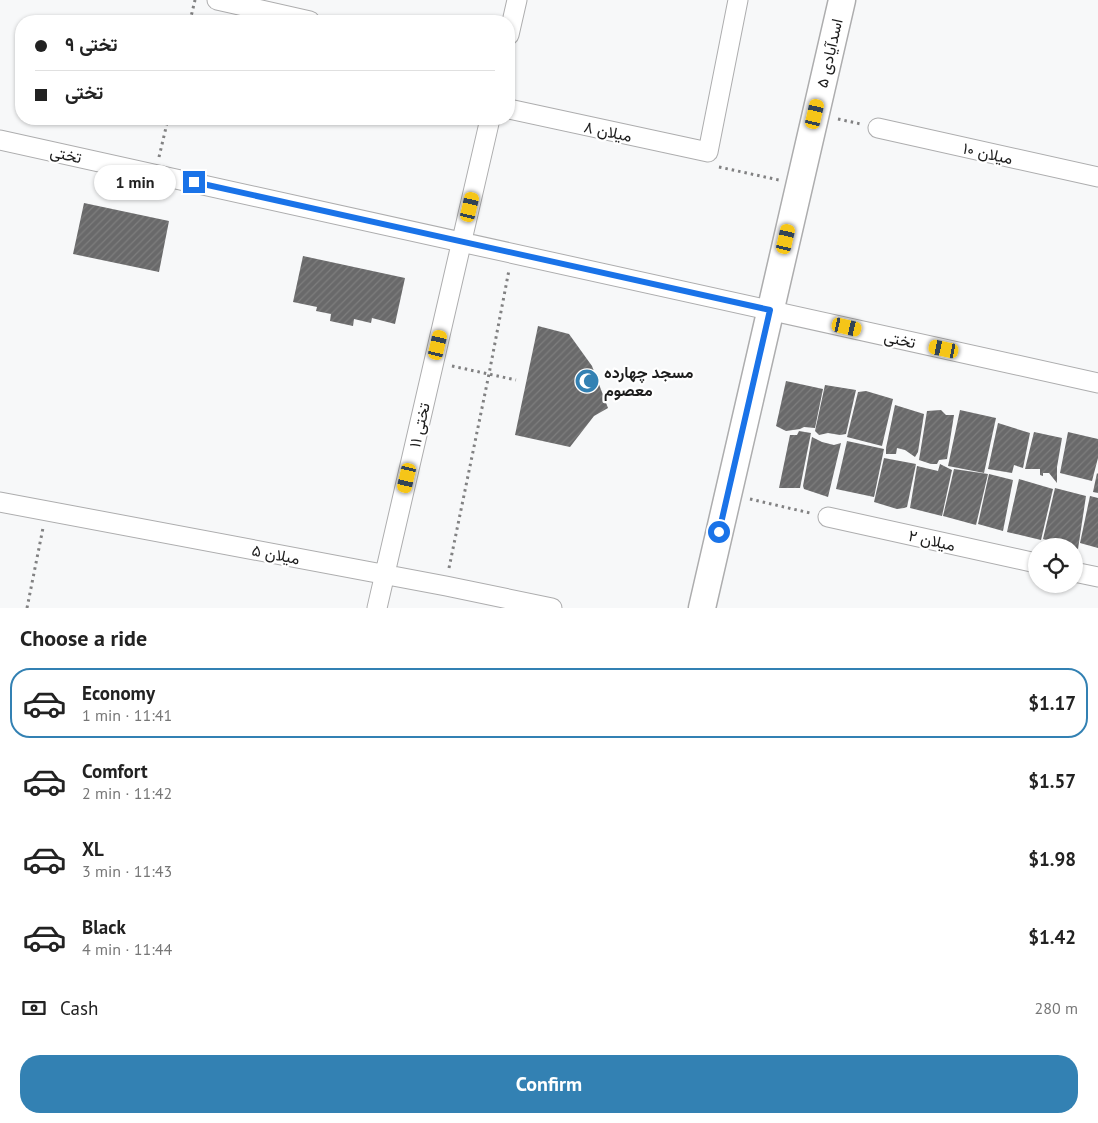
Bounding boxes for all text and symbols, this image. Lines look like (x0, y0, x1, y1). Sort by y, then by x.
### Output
street label: اسدآیادی ۵ (811, 16, 848, 90)
text: تختی ۹ (65, 32, 118, 56)
text: تختی (65, 80, 103, 104)
car (804, 98, 825, 130)
street label: میلان ۸ (582, 116, 634, 146)
street label: میلان ۱۰ (961, 138, 1015, 168)
street label: تختی (48, 141, 84, 168)
callout: 1 min (94, 164, 176, 200)
route end (183, 171, 205, 193)
text: 1 min (115, 172, 155, 192)
car (459, 191, 480, 223)
car (775, 223, 796, 255)
car (830, 316, 863, 338)
street label: تختی (882, 326, 918, 353)
car (427, 329, 448, 361)
car (927, 339, 960, 359)
place label: مسجد چهارده معصوم (604, 362, 694, 401)
mosque icon: مسجد چهارده معصوم (574, 368, 600, 394)
street label: تختی ۱۱ (404, 401, 435, 450)
car (396, 462, 417, 494)
route start (708, 521, 730, 543)
street label: میلان ۲ (907, 525, 957, 555)
map controls (1028, 538, 1083, 593)
button: locate (1028, 538, 1083, 593)
street label: میلان ۵ (250, 540, 302, 568)
text: Choose a ride (20, 624, 147, 652)
icon: car (22, 681, 67, 726)
text: Economy (82, 681, 155, 705)
text: $1.17 (1028, 691, 1076, 715)
text: 1 min · 11:41 (82, 705, 172, 725)
icon: car (22, 759, 67, 804)
text: Comfort (82, 759, 148, 783)
text: $1.57 (1028, 769, 1076, 793)
text: 2 min · 11:42 (82, 783, 172, 803)
icon: car (22, 837, 67, 882)
text: XL (82, 837, 104, 861)
text: $1.98 (1028, 847, 1076, 871)
text: 3 min · 11:43 (82, 861, 172, 881)
icon: car (22, 915, 67, 960)
text: Black (82, 915, 126, 939)
text: $1.42 (1028, 925, 1076, 949)
text: 4 min · 11:44 (82, 939, 172, 959)
icon: cash (20, 994, 48, 1022)
text: Cash (60, 996, 98, 1020)
text: 280 m (1035, 998, 1078, 1018)
button: Confirm (20, 1055, 1078, 1113)

